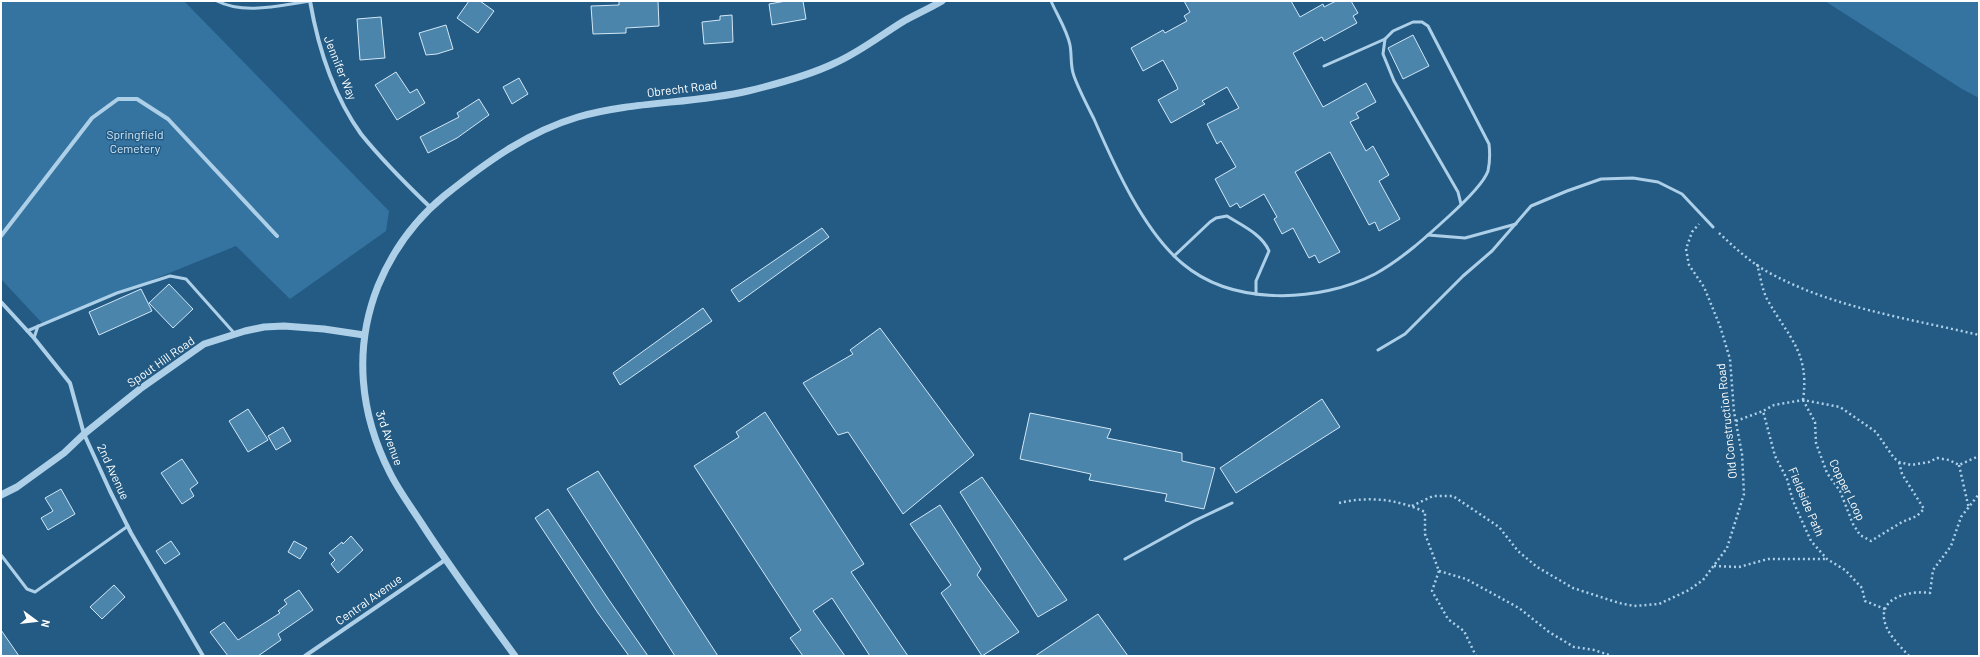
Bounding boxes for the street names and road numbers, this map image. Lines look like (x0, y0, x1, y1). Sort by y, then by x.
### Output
street label: Jennifer Way (322, 34, 360, 102)
street label: Obrecht Road (646, 77, 718, 99)
street label: Spout Hill Road (124, 333, 197, 389)
street label: Old Construction Road (1713, 363, 1739, 480)
street label: 3rd Avenue (374, 408, 406, 467)
street label: 2nd Avenue (95, 441, 133, 502)
street label: Copper Loop (1827, 457, 1869, 523)
street label: Fieldside Path (1786, 465, 1828, 538)
street label: Central Avenue (332, 571, 405, 627)

